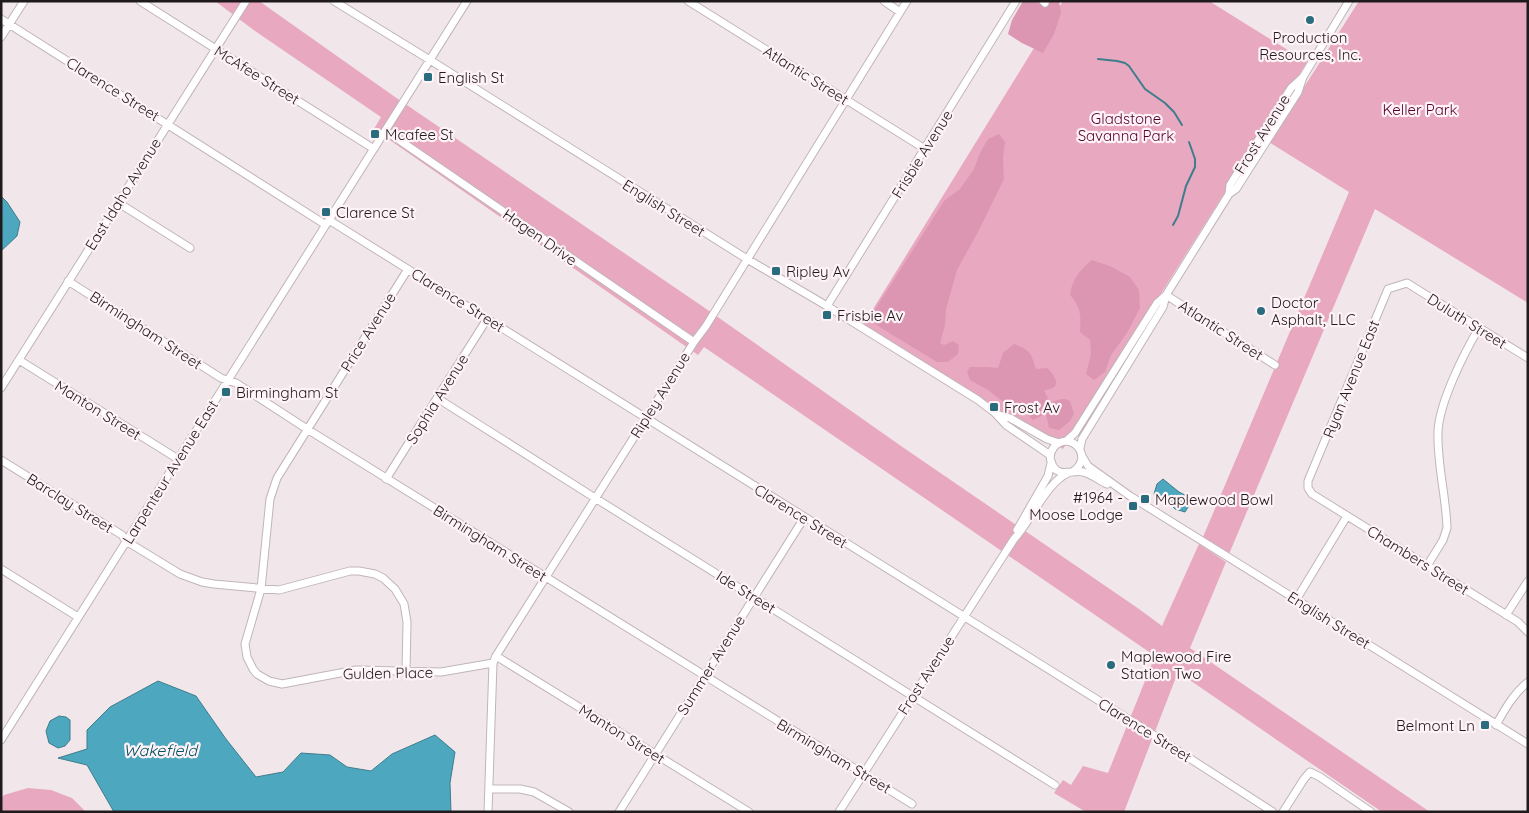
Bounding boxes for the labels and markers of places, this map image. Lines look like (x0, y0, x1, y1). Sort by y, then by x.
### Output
marker: Production Resources, Inc. (1304, 14, 1316, 26)
place label: Production Resources, Inc. (1259, 28, 1361, 64)
place label: English St (438, 68, 504, 87)
marker: English St (422, 71, 434, 83)
place label: Mcafee St (385, 125, 454, 144)
marker: Mcafee St (369, 128, 381, 140)
place label: Clarence St (336, 203, 415, 222)
marker: Clarence St (320, 206, 332, 218)
place label: Ripley Av (786, 262, 850, 281)
marker: Ripley Av (770, 265, 782, 277)
place label: Doctor Asphalt, LLC (1271, 293, 1356, 329)
marker: Doctor Asphalt, LLC (1255, 305, 1267, 317)
place label: Frisbie Av (837, 306, 904, 325)
marker: Frisbie Av (821, 309, 833, 321)
place label: Birmingham St (236, 383, 339, 402)
marker: Birmingham St (220, 386, 232, 398)
place label: Frost Av (1004, 398, 1060, 417)
marker: Frost Av (988, 401, 1000, 413)
place label: #1964 - Moose Lodge (1029, 488, 1123, 524)
place label: Maplewood Bowl (1155, 490, 1274, 509)
marker: Maplewood Bowl (1139, 493, 1151, 505)
marker: #1964 - Moose Lodge (1127, 500, 1139, 512)
place label: Maplewood Fire Station Two (1121, 647, 1232, 683)
marker: Maplewood Fire Station Two (1105, 659, 1117, 671)
place label: Belmont Ln (1396, 716, 1475, 735)
marker: Belmont Ln (1479, 719, 1491, 731)

